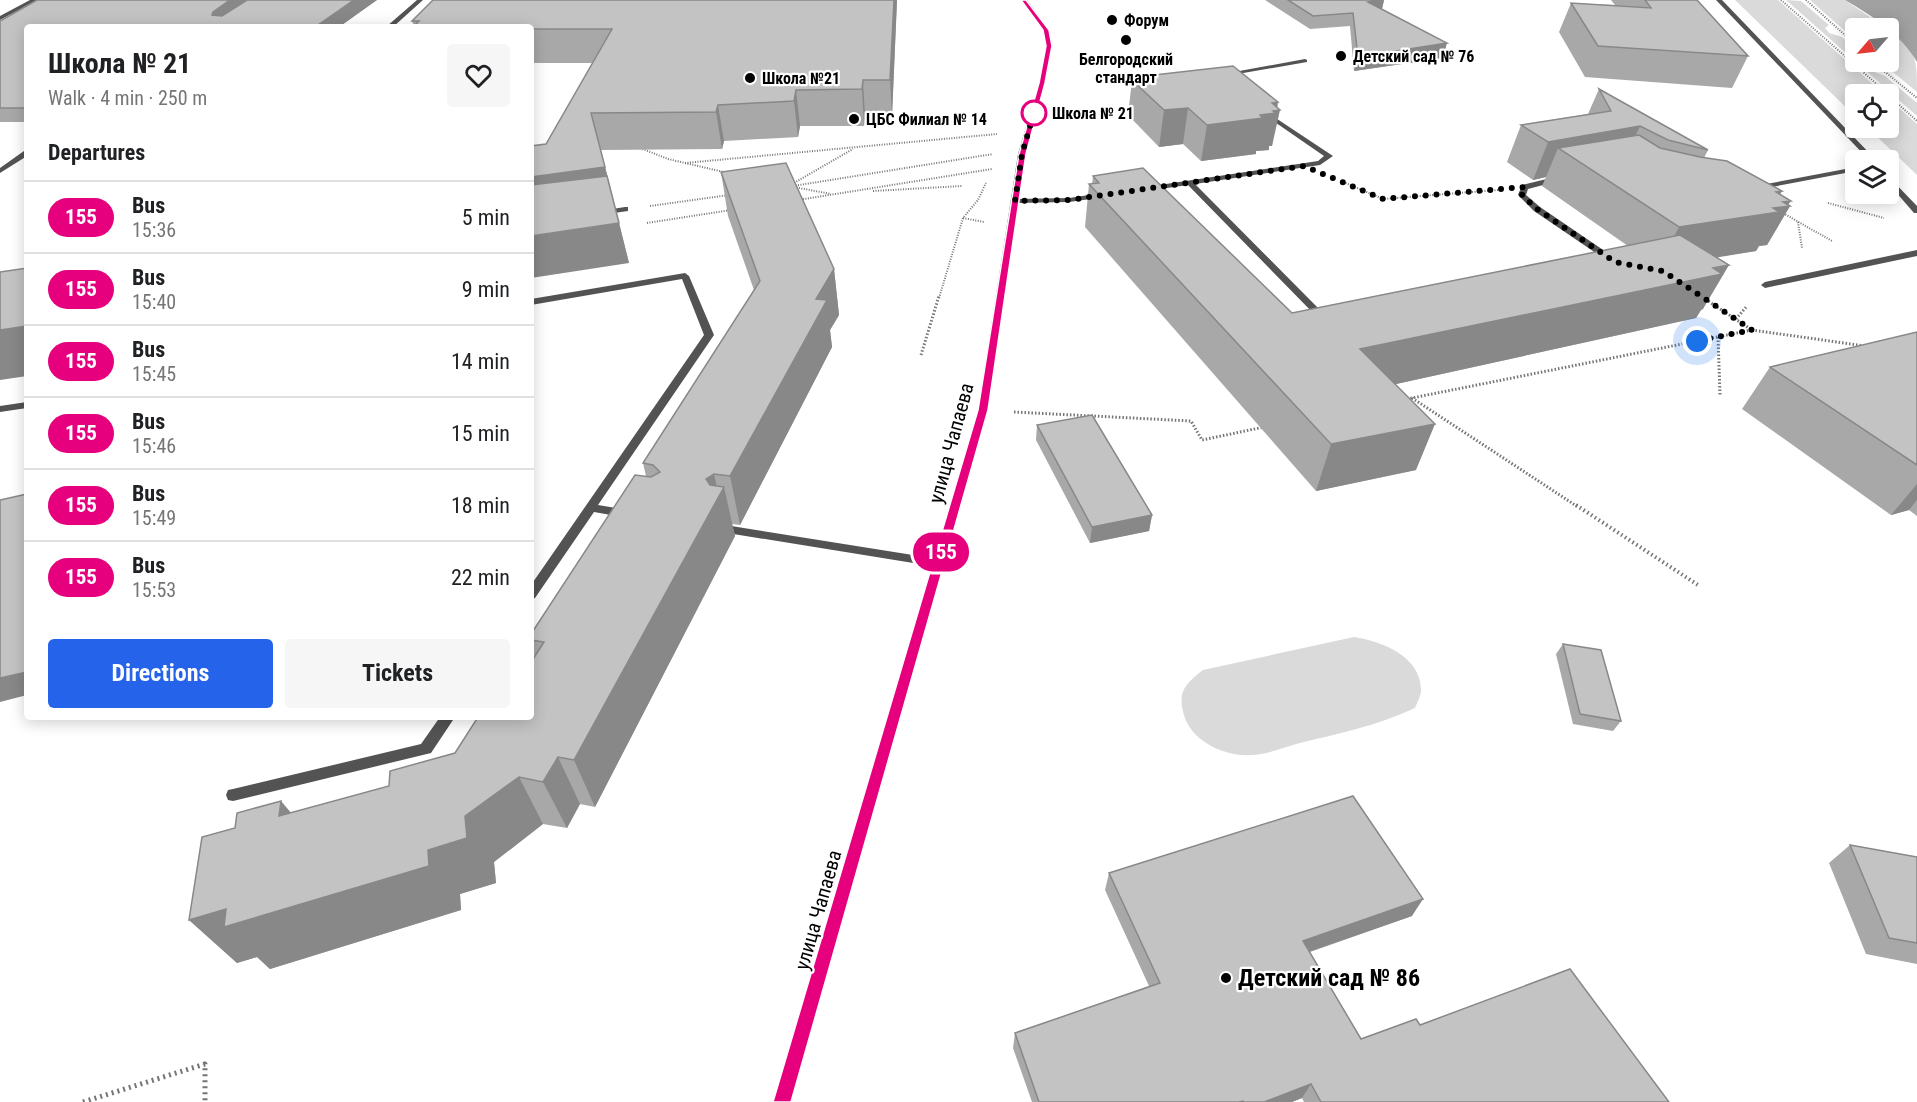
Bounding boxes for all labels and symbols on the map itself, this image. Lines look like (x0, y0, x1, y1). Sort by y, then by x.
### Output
place label: Форум (1124, 11, 1169, 30)
marker: Форум (1105, 13, 1119, 27)
north arrow (1845, 18, 1899, 72)
marker: Белгородский стандарт (1119, 33, 1133, 47)
place label: Детский сад № 76 (1353, 47, 1474, 66)
marker: Детский сад № 76 (1334, 49, 1348, 63)
place label: Белгородский стандарт (1079, 50, 1173, 87)
place label: Школа №21 (762, 69, 840, 88)
marker: Школа №21 (743, 71, 757, 85)
marker: Школа № 21 (1021, 100, 1047, 126)
place label: Школа № 21 (1052, 104, 1134, 123)
place label: ЦБС Филиал № 14 (866, 110, 987, 129)
marker: ЦБС Филиал № 14 (847, 112, 861, 126)
your location (1682, 326, 1712, 356)
street label: улица Чапаева (923, 380, 979, 506)
line badge: 155 (906, 532, 976, 572)
street label: улица Чапаева (789, 847, 847, 973)
place label: Детский сад № 86 (1238, 964, 1420, 992)
marker: Детский сад № 86 (1219, 971, 1233, 985)

